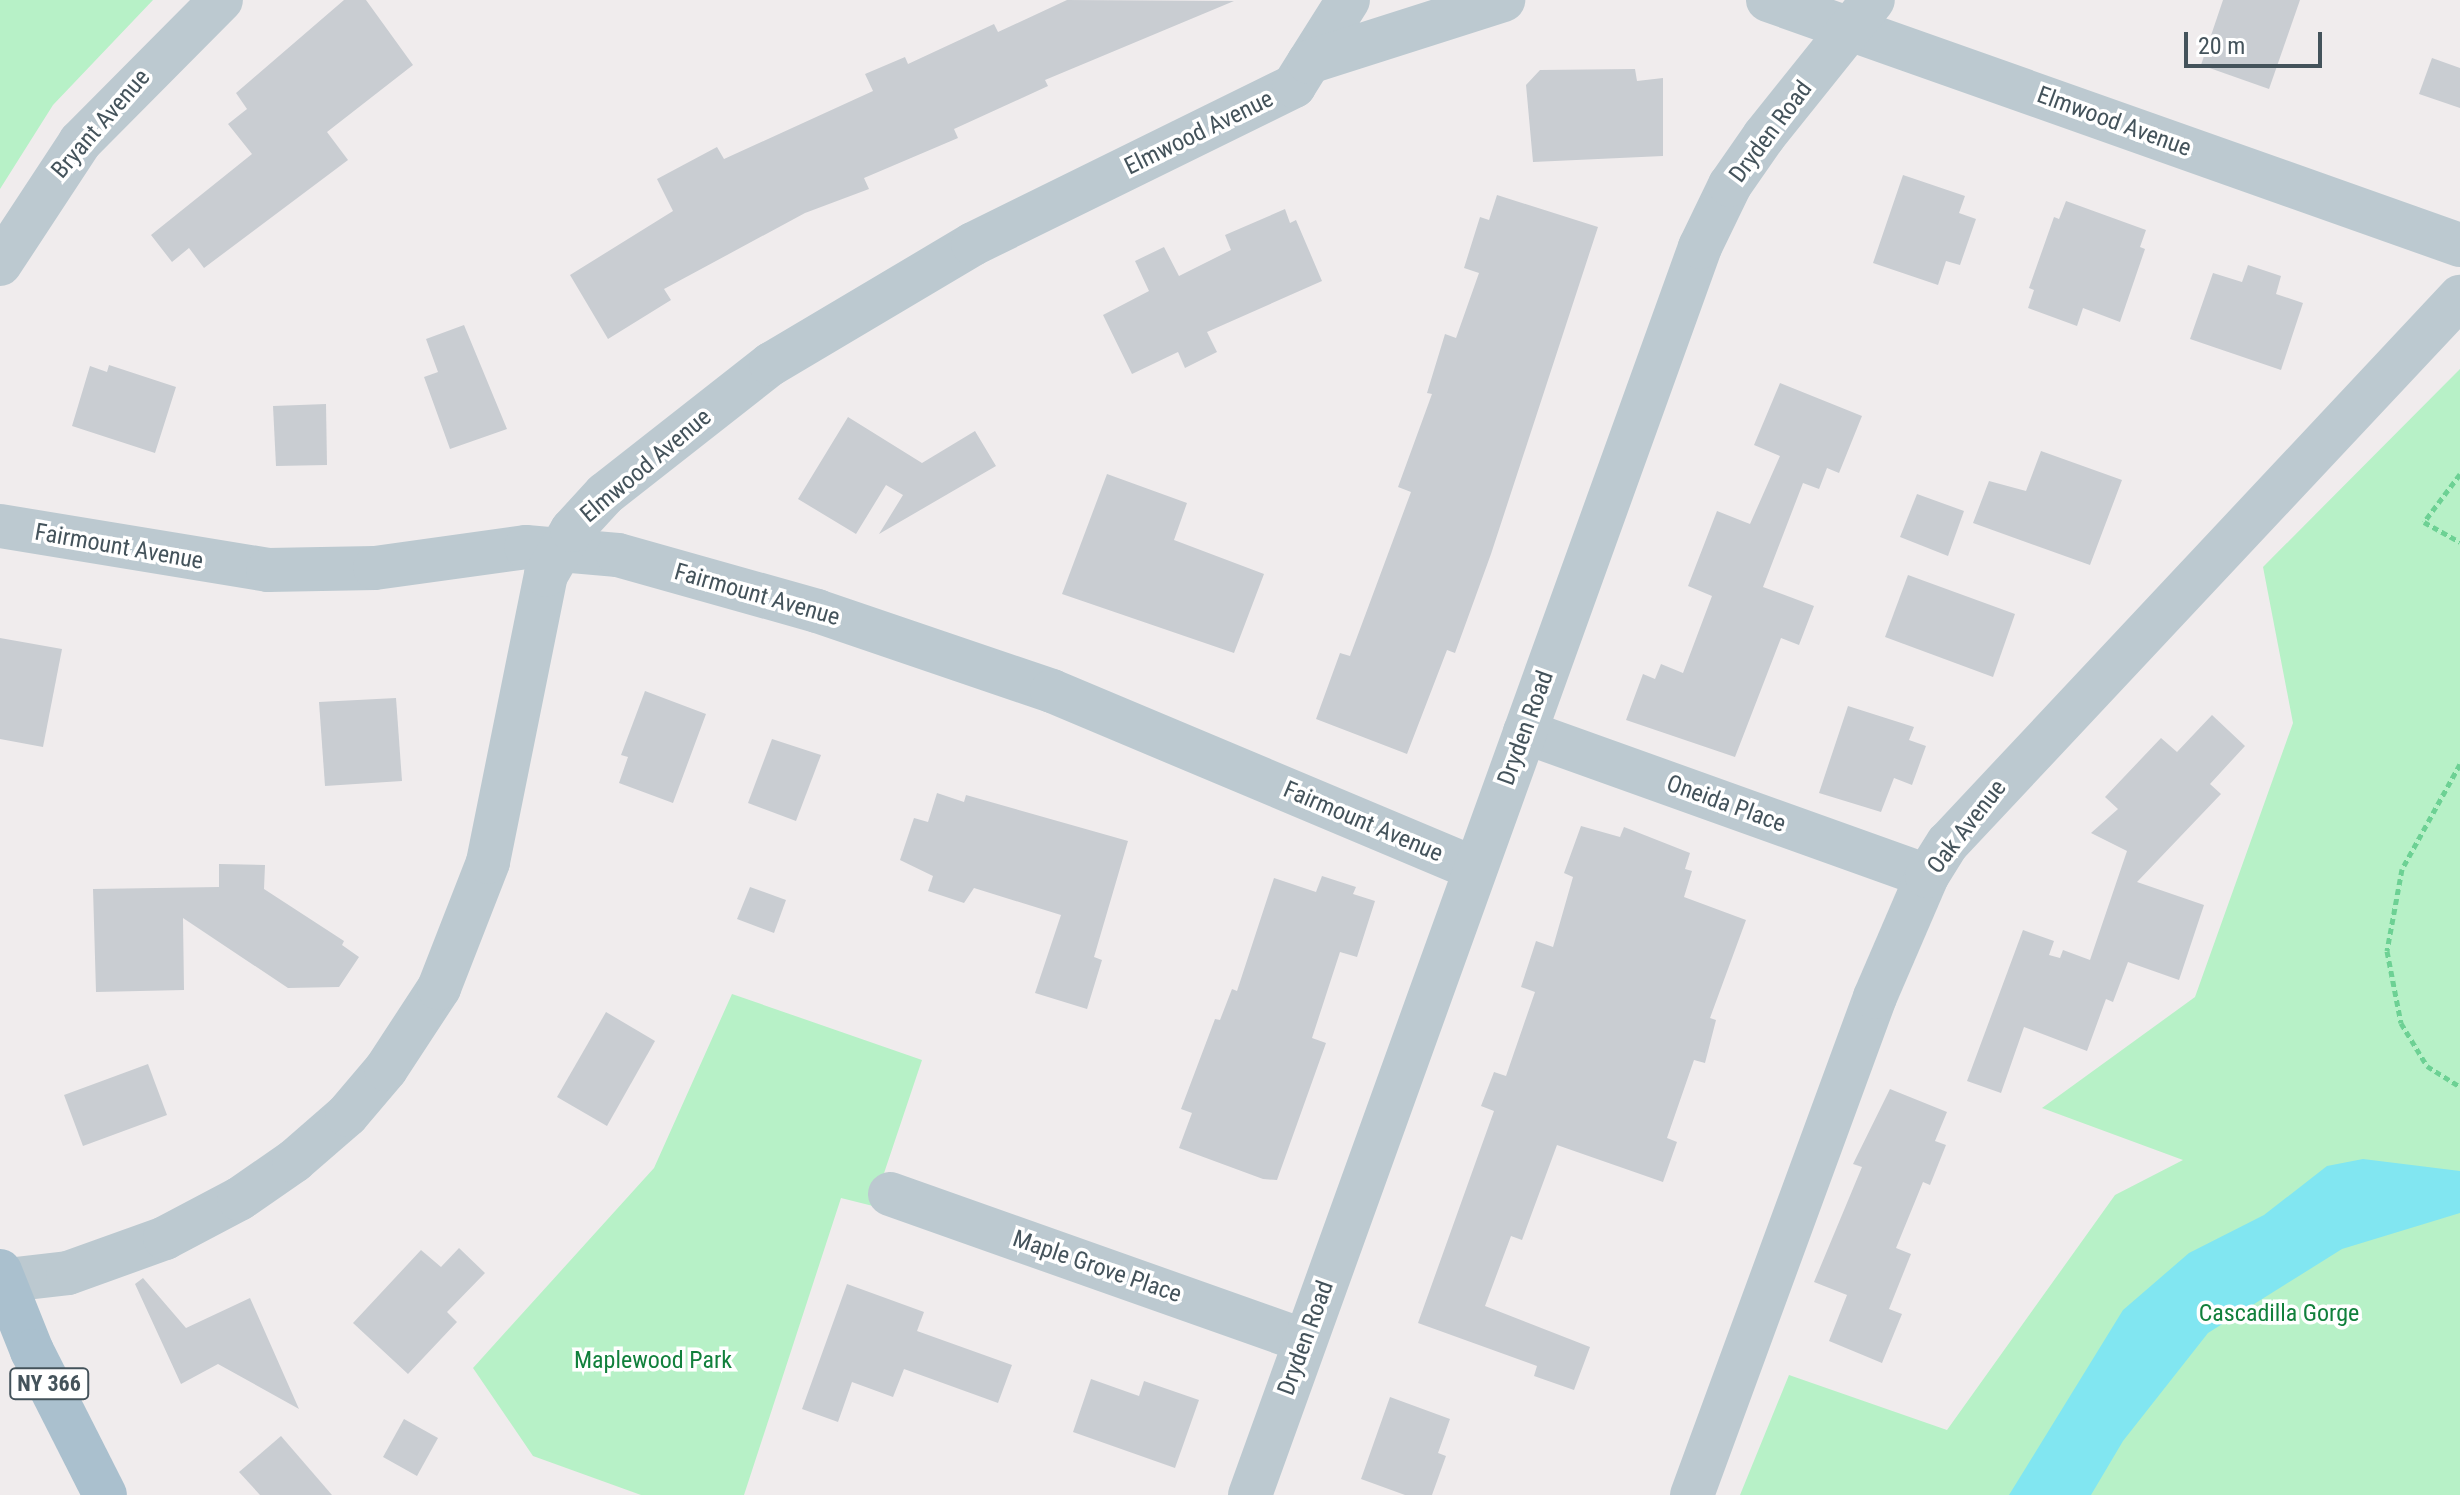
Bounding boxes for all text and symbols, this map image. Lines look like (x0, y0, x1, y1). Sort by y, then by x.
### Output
scale bar (2188, 16, 2326, 66)
text: 20 m (2198, 32, 2245, 60)
street label: Bryant Avenue (46, 64, 156, 184)
street label: Dryden Road (1724, 76, 1818, 188)
street label: Elmwood Avenue (2033, 81, 2195, 163)
street label: Elmwood Avenue (1120, 85, 1278, 181)
street label: Elmwood Avenue (575, 403, 717, 529)
street label: Fairmount Avenue (33, 518, 205, 576)
street label: Fairmount Avenue (671, 558, 843, 632)
street label: Dryden Road (1492, 667, 1560, 789)
street label: Oneida Place (1663, 769, 1789, 839)
street label: Oak Avenue (1921, 774, 2013, 880)
street label: Fairmount Avenue (1279, 775, 1447, 869)
street label: Maple Grove Place (1009, 1225, 1185, 1309)
street label: Dryden Road (1272, 1277, 1340, 1399)
park label: Cascadilla Gorge (2199, 1300, 2359, 1328)
park label: Maplewood Park (574, 1347, 732, 1375)
road number: NY 366 (9, 1366, 89, 1402)

